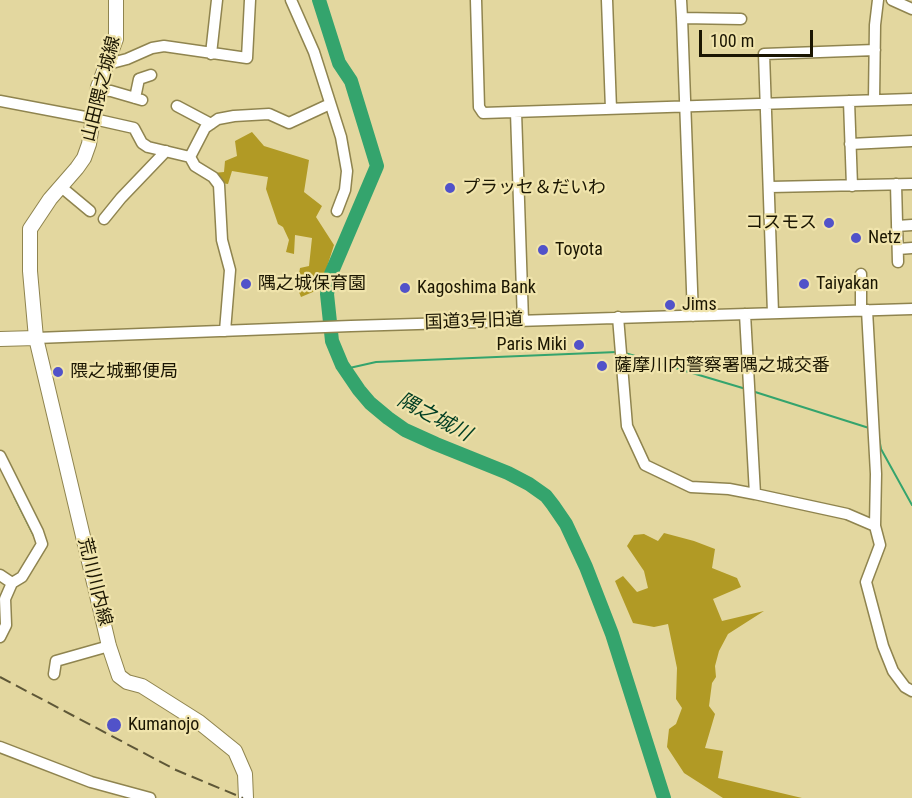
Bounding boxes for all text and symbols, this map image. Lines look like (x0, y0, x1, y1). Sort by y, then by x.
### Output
scale bar (702, 18, 816, 56)
text: 100 m (710, 30, 754, 51)
street label: 山田隈之城線 (78, 34, 126, 144)
place label: プラッセ＆だいわ (462, 177, 606, 199)
marker: プラッセ＆だいわ (443, 181, 457, 195)
place label: コスモス (745, 212, 817, 234)
marker: コスモス (822, 216, 836, 230)
place label: Netz (868, 227, 901, 249)
marker: Netz (849, 231, 863, 245)
place label: Toyota (555, 239, 603, 261)
marker: Toyota (536, 243, 550, 257)
place label: 隅之城保育園 (258, 273, 366, 295)
place label: Taiyakan (816, 273, 879, 295)
marker: 隅之城保育園 (239, 277, 253, 291)
place label: Kagoshima Bank (417, 277, 536, 299)
marker: Taiyakan (797, 277, 811, 291)
marker: Kagoshima Bank (398, 281, 412, 295)
place label: Jims (682, 294, 717, 316)
marker: Jims (663, 298, 677, 312)
street label: 国道3号旧道 (424, 309, 524, 335)
place label: Paris Miki (497, 334, 567, 356)
marker: Paris Miki (572, 338, 586, 352)
place label: 薩摩川内警察署隅之城交番 (614, 355, 830, 377)
marker: 薩摩川内警察署隅之城交番 (595, 359, 609, 373)
place label: 隈之城郵便局 (70, 361, 178, 383)
marker: 隈之城郵便局 (51, 365, 65, 379)
water label: 隅之城川 (393, 389, 475, 447)
street label: 荒川川内線 (73, 536, 115, 628)
place label: Kumanojo (128, 714, 199, 736)
marker: Kumanojo (105, 716, 123, 734)

